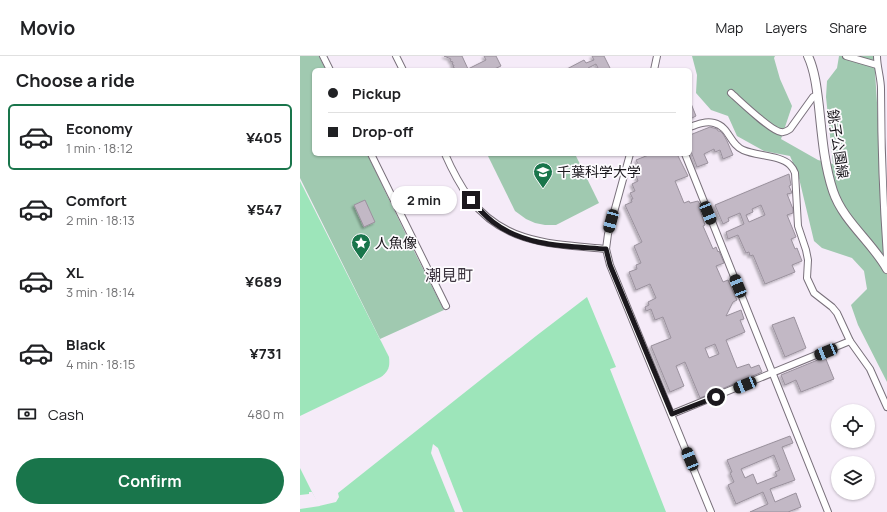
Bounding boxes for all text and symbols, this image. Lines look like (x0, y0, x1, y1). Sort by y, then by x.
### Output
text: Movio (20, 15, 75, 41)
text: Map (715, 18, 743, 37)
text: Layers (765, 18, 807, 37)
text: Share (829, 18, 867, 37)
text: Choose a ride (16, 68, 135, 92)
text: Pickup (352, 83, 401, 104)
street label: 銚子公園線 (824, 108, 853, 180)
text: Economy (66, 118, 133, 139)
icon: car (18, 119, 54, 155)
text: Drop-off (352, 121, 413, 142)
text: ¥405 (246, 127, 282, 148)
text: 1 min · 18:12 (66, 139, 133, 157)
school or university icon: 千葉科学大学 (532, 161, 554, 189)
place label: 千葉科学大学 (557, 162, 641, 181)
callout: 2 min (391, 186, 457, 214)
text: Comfort (66, 190, 127, 211)
icon: car (18, 191, 54, 227)
text: 2 min (407, 191, 441, 209)
route end (462, 191, 480, 209)
text: ¥547 (247, 199, 282, 220)
car (698, 200, 718, 226)
car (602, 208, 620, 234)
text: 2 min · 18:13 (66, 211, 135, 229)
place icon: 人魚像 (350, 232, 372, 260)
place label: 人魚像 (375, 233, 417, 252)
text: XL (66, 262, 84, 283)
icon: car (18, 263, 54, 299)
district label: 潮見町 (425, 264, 473, 286)
text: ¥689 (245, 271, 282, 292)
car (728, 273, 748, 299)
text: 3 min · 18:14 (66, 283, 135, 301)
text: Black (66, 334, 105, 355)
icon: car (18, 335, 54, 371)
car (813, 342, 839, 362)
text: ¥731 (250, 343, 282, 364)
text: 4 min · 18:15 (66, 355, 135, 373)
car (732, 375, 758, 395)
route start (707, 388, 725, 406)
icon: cash (16, 403, 38, 425)
text: Cash (48, 404, 84, 425)
map controls (831, 404, 875, 500)
button: locate (831, 404, 875, 448)
text: 480 m (247, 405, 284, 423)
car (680, 446, 700, 472)
button: layers (831, 456, 875, 500)
button: Confirm (16, 458, 284, 504)

